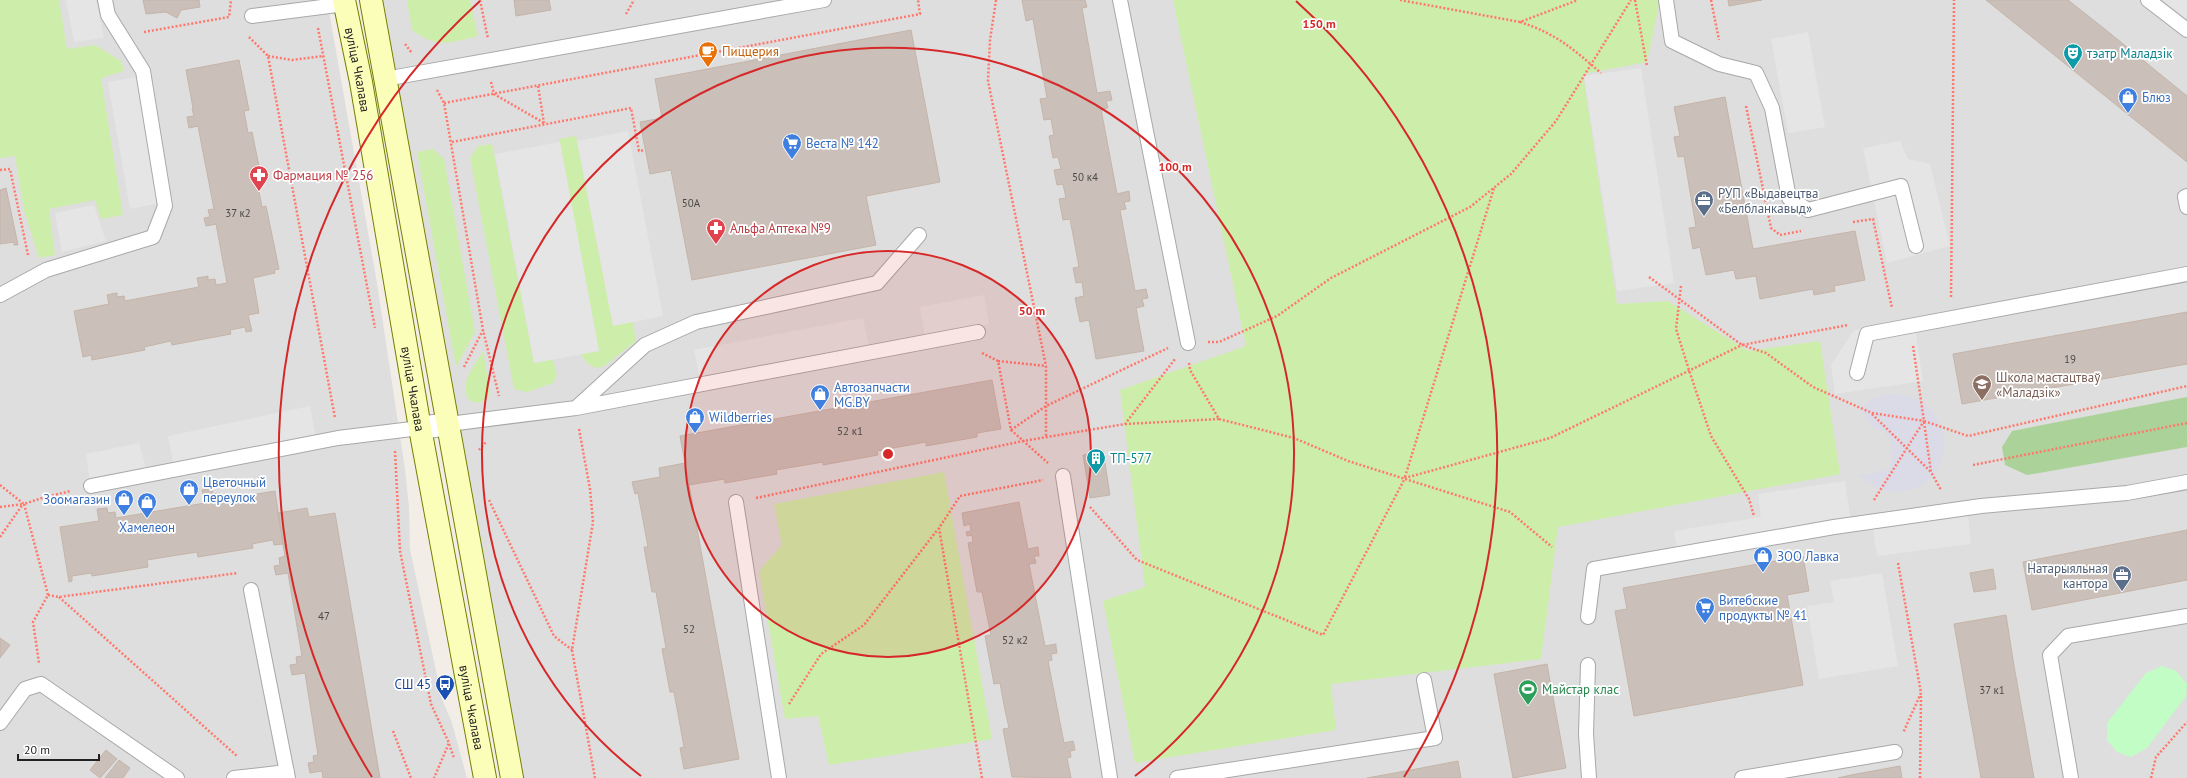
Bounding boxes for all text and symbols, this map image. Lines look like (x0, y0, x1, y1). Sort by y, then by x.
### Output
text: 150 m (1302, 16, 1336, 31)
street label: вуліца Чкалава (341, 26, 374, 113)
cafe icon: Пиццерия (697, 40, 719, 68)
theatre icon: тэатр Маладзік (2062, 42, 2084, 70)
place label: Пиццерия (722, 43, 779, 60)
place label: тэатр Маладзік (2087, 45, 2173, 62)
shop icon: Блюз (2117, 86, 2139, 114)
place label: Блюз (2142, 89, 2171, 106)
supermarket icon: Веста № 142 (781, 132, 803, 160)
place label: Веста № 142 (806, 135, 879, 152)
text: 100 m (1158, 159, 1192, 174)
pharmacy icon: Фармация № 256 (248, 164, 270, 192)
place label: Фармация № 256 (273, 167, 373, 184)
house number: 50 к4 (1072, 170, 1098, 184)
place label: РУП «Выдавецтва «Белбланкавыд» (1718, 185, 1818, 217)
office icon: РУП «Выдавецтва «Белбланкавыд» (1693, 189, 1715, 217)
house number: 50А (682, 196, 701, 210)
house number: 37 к2 (225, 206, 251, 220)
pharmacy icon: Альфа Аптека №9 (705, 217, 727, 245)
place label: Альфа Аптека №9 (730, 220, 831, 237)
text: 50 m (1019, 303, 1045, 318)
street label: вуліца Чкалава (398, 345, 429, 433)
house number: 19 (2064, 352, 2076, 366)
place label: Школа мастацтваў «Маладзік» (1996, 369, 2100, 401)
school or university icon: Школа мастацтваў «Маладзік» (1971, 373, 1993, 401)
place label: Автозапчасти MG.BY (834, 379, 910, 411)
shop icon: Автозапчасти MG.BY (809, 383, 831, 411)
shop icon: Wildberries (684, 406, 706, 434)
place label: Wildberries (709, 409, 772, 426)
house number: 52 к1 (837, 424, 863, 438)
centre of rings (881, 447, 895, 461)
building icon: ТП-577 (1085, 447, 1107, 475)
place label: ТП-577 (1110, 450, 1152, 467)
place label: Цветочный переулок (203, 474, 266, 506)
shop icon: Цветочный переулок (178, 478, 200, 506)
shop icon: Зоомагазин (113, 488, 135, 516)
place label: Зоомагазин (43, 491, 110, 508)
shop icon: Хамелеон (136, 491, 158, 519)
place label: Хамелеон (119, 519, 175, 536)
shop icon: ЗОО Лавка (1752, 545, 1774, 573)
place label: ЗОО Лавка (1777, 548, 1839, 565)
place label: Натарыяльная кантора (2027, 560, 2108, 592)
office icon: Натарыяльная кантора (2111, 564, 2133, 592)
place label: Витебские продукты № 41 (1719, 592, 1807, 624)
supermarket icon: Витебские продукты № 41 (1694, 596, 1716, 624)
house number: 47 (318, 609, 330, 623)
house number: 52 (683, 622, 695, 636)
house number: 52 к2 (1002, 633, 1028, 647)
street label: вуліца Чкалава (456, 664, 488, 751)
bus stop icon: СШ 45 (434, 673, 456, 701)
place label: СШ 45 (395, 676, 431, 693)
sports icon: Майстар клас (1517, 678, 1539, 706)
place label: Майстар клас (1542, 681, 1619, 698)
house number: 37 к1 (1979, 683, 2005, 697)
scale bar (18, 736, 99, 762)
text: 20 m (24, 742, 50, 757)

